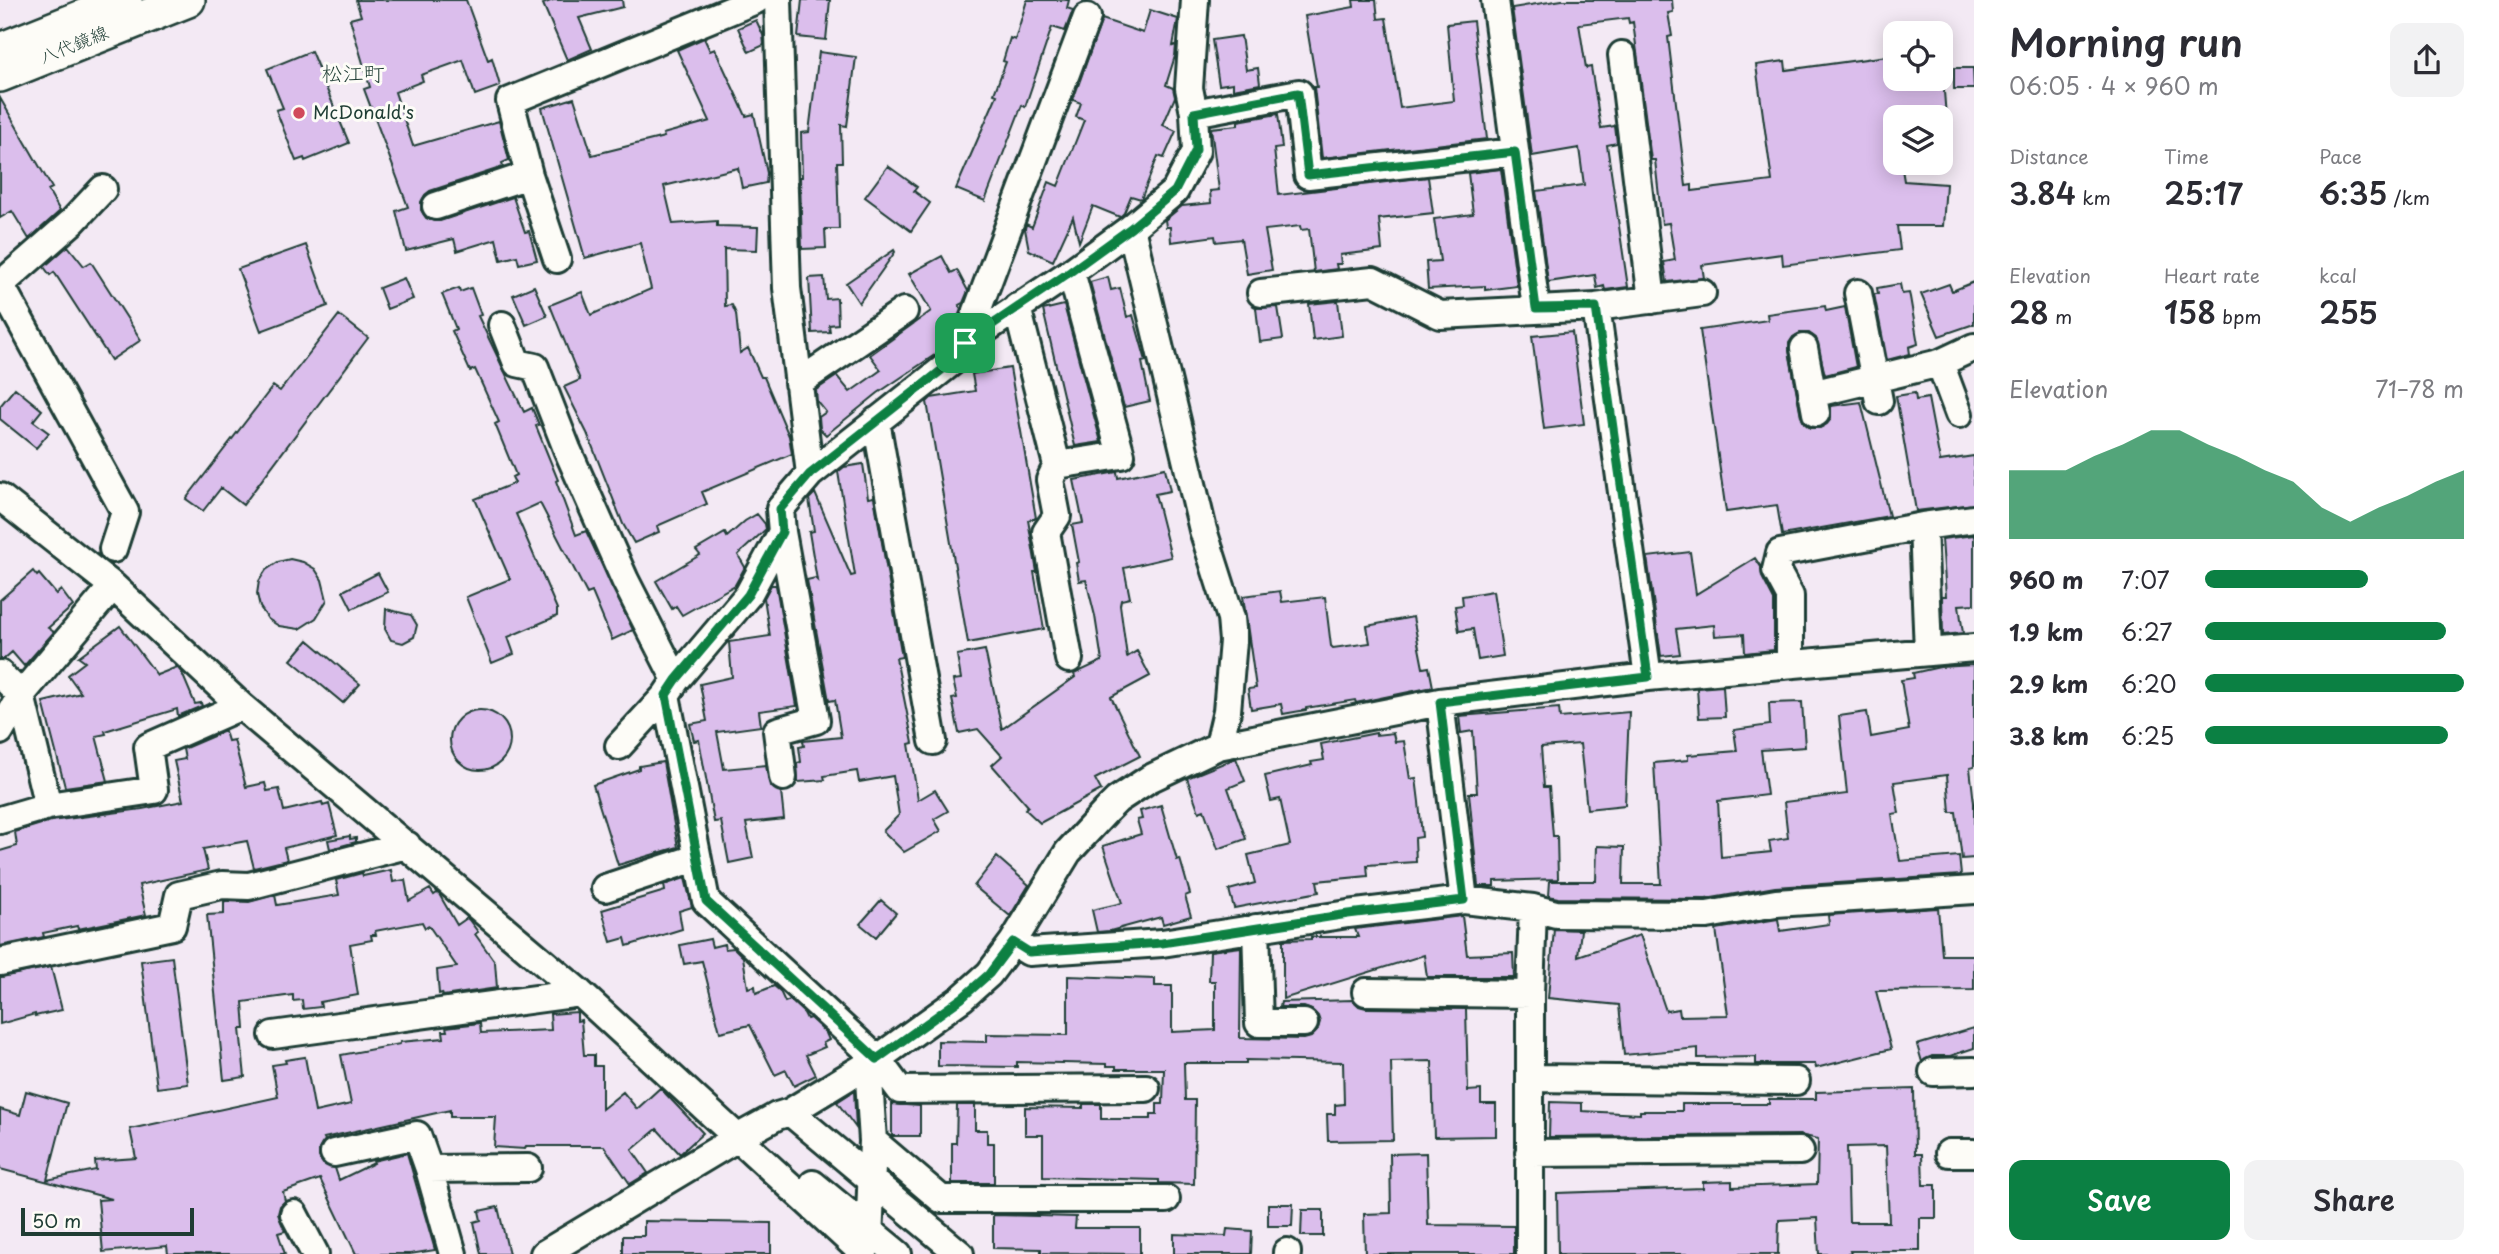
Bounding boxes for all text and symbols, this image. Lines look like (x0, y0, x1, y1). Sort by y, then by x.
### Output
text: Morning run (2009, 13, 2243, 70)
street label: 八代鏡線 (35, 18, 112, 70)
map controls (1883, 21, 1953, 175)
button: locate (1883, 21, 1953, 91)
button: share (2390, 23, 2464, 97)
district label: 松江町 (322, 56, 385, 88)
text: 06:05 · 4 × 960 m (2009, 68, 2219, 103)
place label: McDonald's (313, 98, 414, 125)
marker: McDonald's (291, 105, 307, 121)
button: layers (1883, 105, 1953, 175)
text: Distance (2009, 142, 2089, 170)
text: Time (2164, 142, 2209, 170)
text: Pace (2319, 142, 2362, 170)
text: 3.84 (2009, 170, 2076, 215)
text: 25:17 (2164, 170, 2243, 215)
text: 6:35 (2319, 170, 2387, 215)
text: km (2076, 183, 2111, 211)
text: /km (2387, 183, 2430, 211)
text: Elevation (2009, 261, 2091, 289)
text: Heart rate (2164, 261, 2260, 289)
text: kcal (2319, 261, 2357, 289)
text: 28 (2009, 289, 2049, 334)
text: 158 (2164, 289, 2216, 334)
text: 255 (2319, 289, 2378, 334)
text: m (2049, 302, 2072, 330)
text: bpm (2216, 302, 2262, 330)
pin (935, 313, 995, 373)
icon: arrive (946, 324, 984, 362)
text: Elevation (2009, 371, 2108, 406)
text: 71–78 m (2375, 371, 2464, 406)
text: 960 m (2009, 562, 2083, 597)
text: 7:07 (2121, 562, 2170, 597)
text: 1.9 km (2009, 614, 2083, 649)
text: 6:27 (2121, 614, 2172, 649)
text: 2.9 km (2009, 666, 2088, 701)
text: 6:20 (2121, 666, 2177, 701)
text: 3.8 km (2009, 718, 2089, 753)
text: 6:25 (2121, 718, 2174, 753)
button: Save (2009, 1160, 2230, 1240)
button: Share (2244, 1160, 2464, 1240)
scale bar (21, 1205, 194, 1237)
text: 50 m (32, 1206, 81, 1234)

